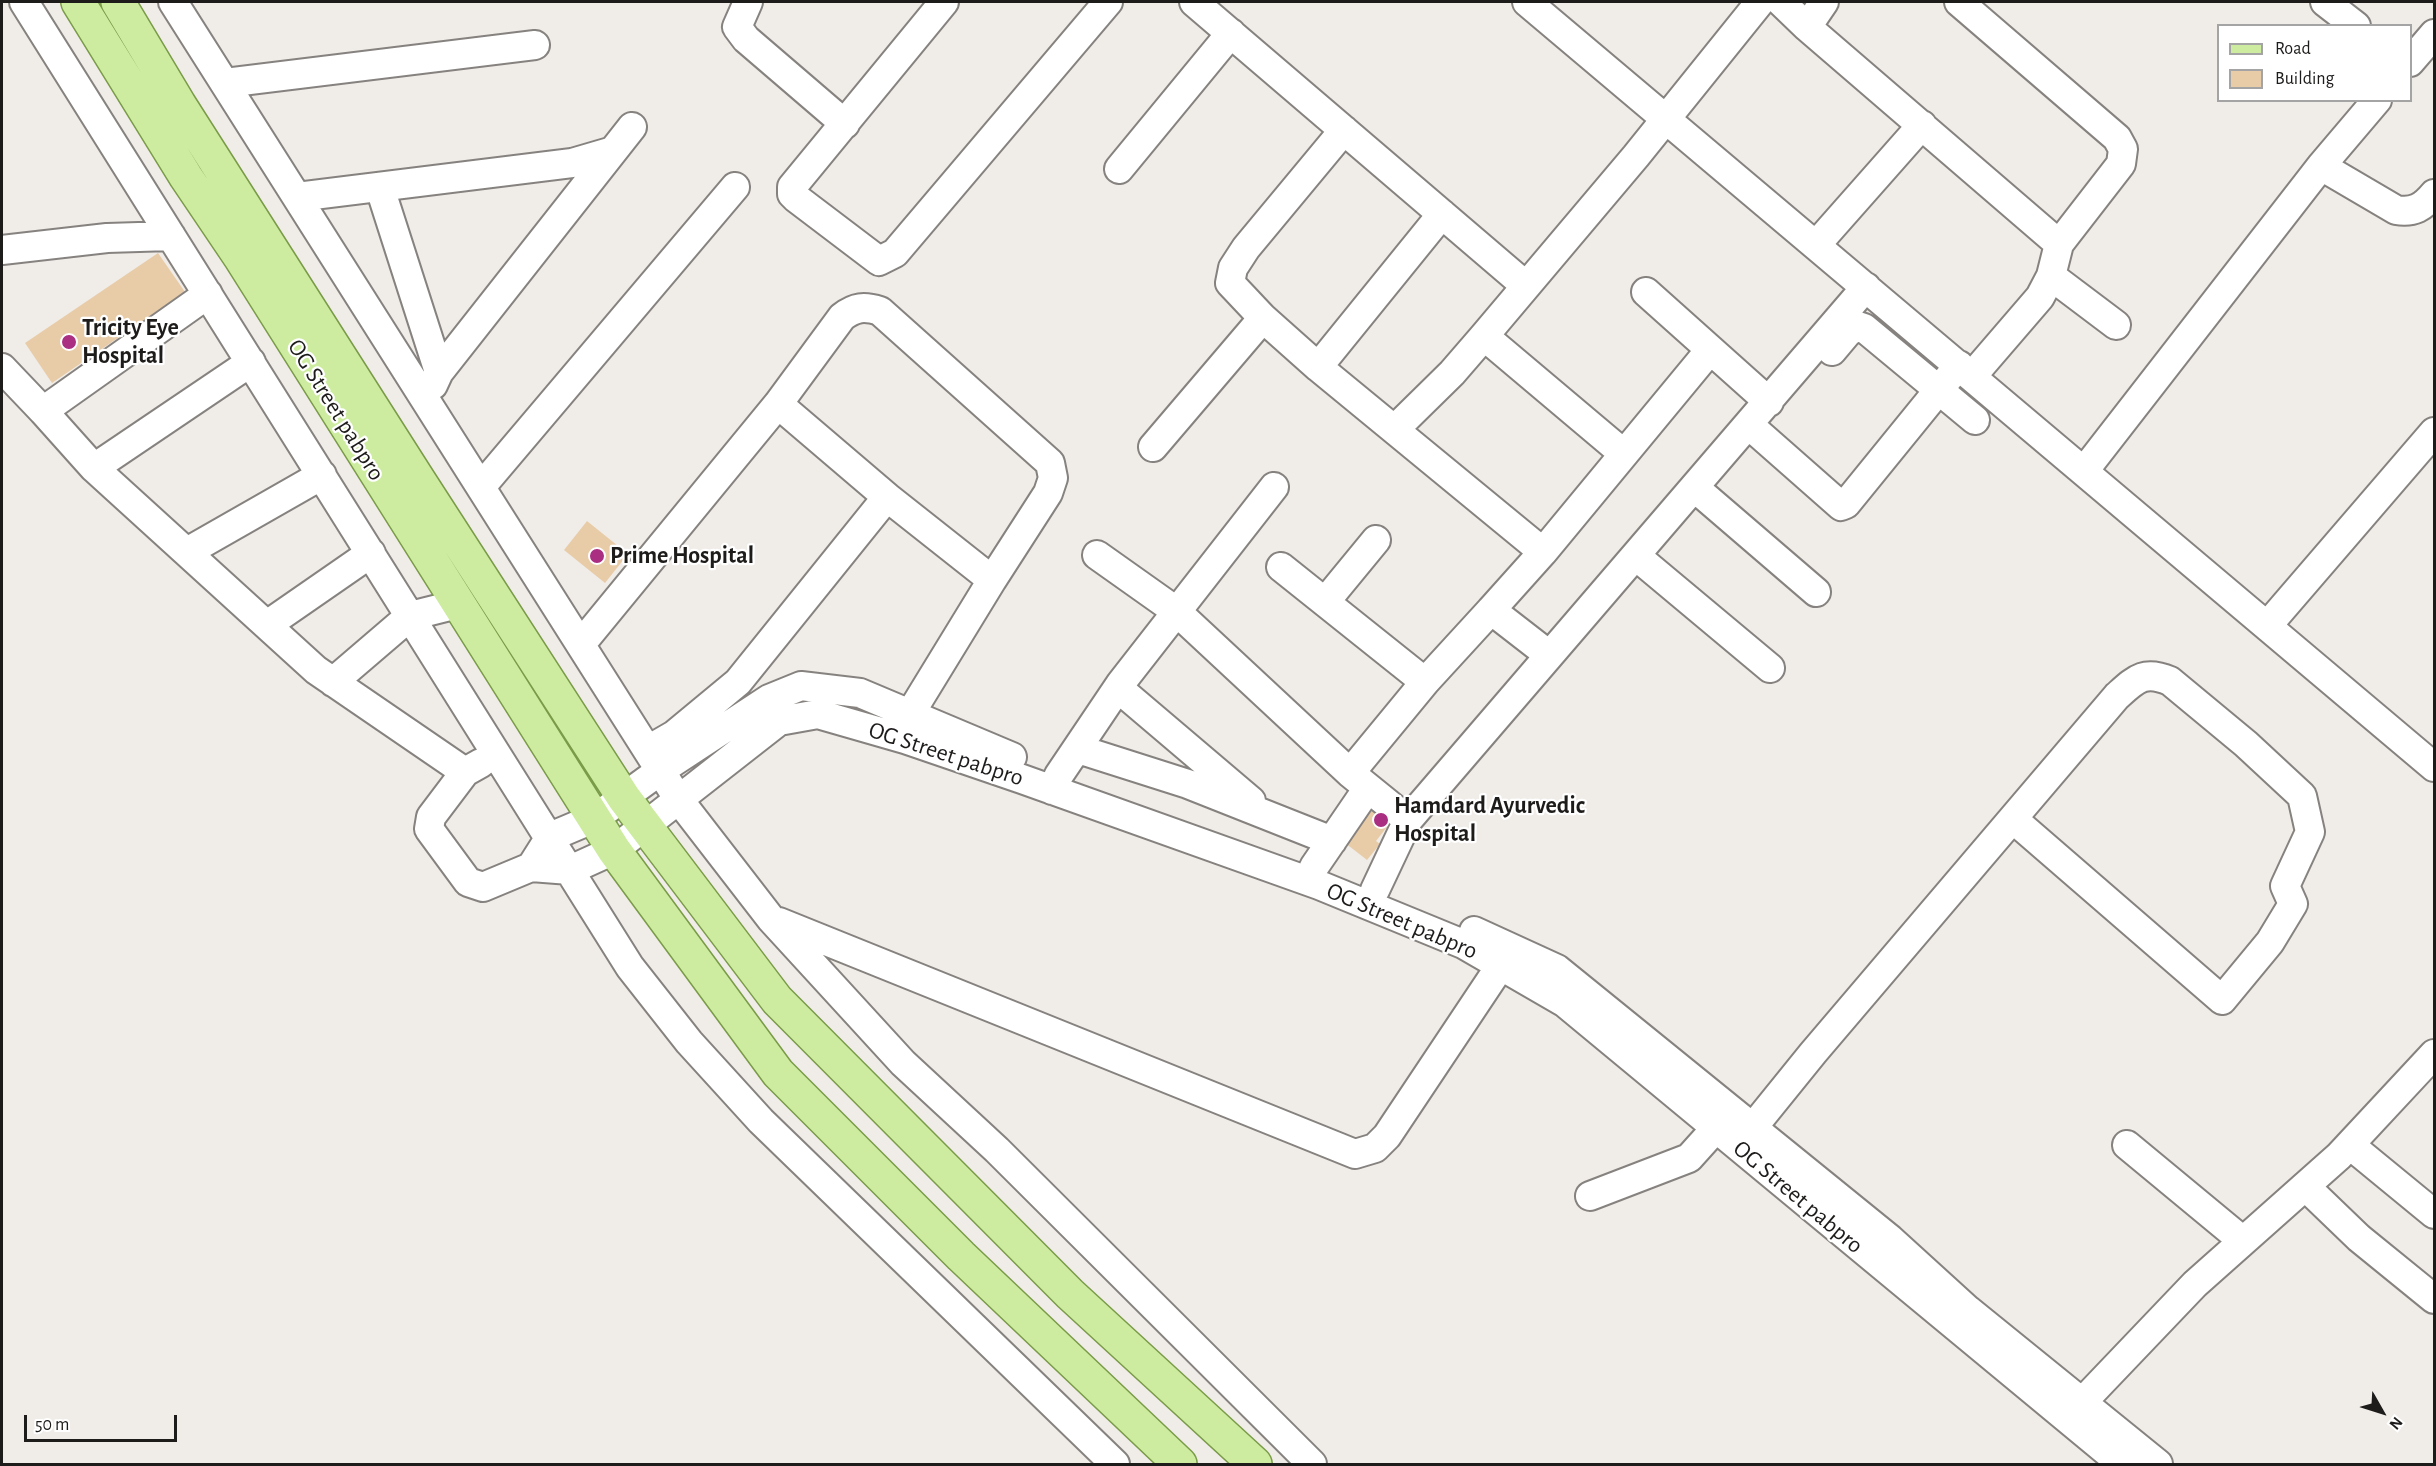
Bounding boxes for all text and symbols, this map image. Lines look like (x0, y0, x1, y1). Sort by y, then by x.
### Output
legend (2217, 24, 2412, 102)
text: Road (2275, 40, 2311, 58)
text: Building (2275, 70, 2334, 88)
place label: Tricity Eye Hospital (82, 314, 179, 370)
marker: Tricity Eye Hospital (60, 333, 78, 351)
street label: OG Street pabpro (281, 334, 391, 486)
place label: Prime Hospital (610, 542, 754, 570)
marker: Prime Hospital (588, 547, 606, 565)
street label: OG Street pabpro (865, 715, 1027, 793)
place label: Hamdard Ayurvedic Hospital (1394, 792, 1585, 848)
marker: Hamdard Ayurvedic Hospital (1372, 811, 1390, 829)
street label: OG Street pabpro (1322, 876, 1482, 966)
street label: OG Street pabpro (1727, 1134, 1869, 1260)
north arrow (2352, 1382, 2412, 1442)
scale bar (27, 1403, 180, 1441)
text: N (2386, 1414, 2406, 1433)
text: 50 m (35, 1416, 69, 1434)

